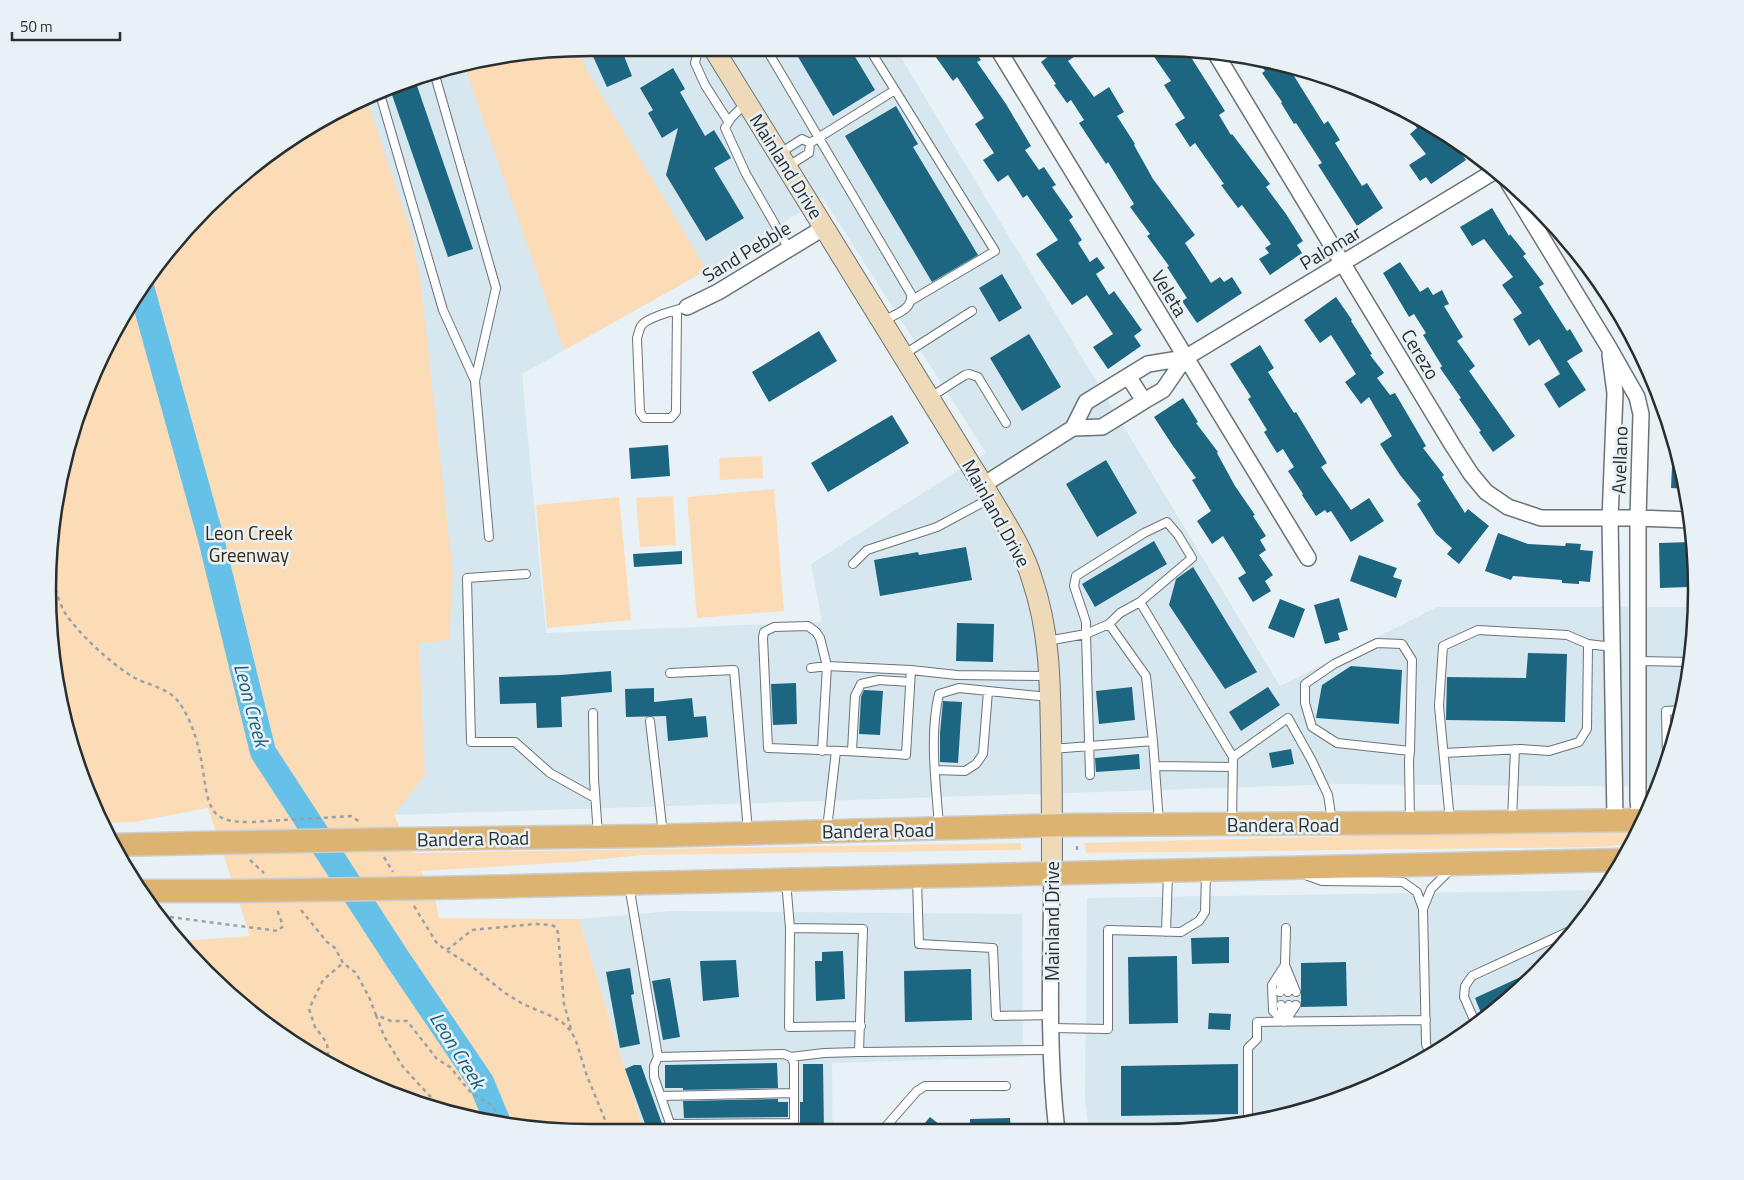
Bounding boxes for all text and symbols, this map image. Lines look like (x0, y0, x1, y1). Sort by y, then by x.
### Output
scale bar (12, 10, 120, 42)
text: 50 m (20, 15, 53, 38)
street label: Mainland Drive (743, 108, 831, 224)
street label: Sand Pebble (696, 213, 796, 289)
street label: Palomar (1294, 217, 1367, 277)
street label: Veleta (1145, 264, 1196, 322)
street label: Cerezo (1395, 323, 1447, 385)
street label: Avellano (1603, 425, 1635, 495)
street label: Mainland Drive (955, 454, 1039, 572)
park label: Leon Creek Greenway (205, 518, 293, 569)
water label: Leon Creek (226, 660, 279, 752)
street label: Bandera Road (1227, 810, 1339, 839)
street label: Bandera Road (822, 815, 934, 845)
street label: Bandera Road (417, 823, 529, 853)
street label: Mainland Drive (1037, 861, 1066, 981)
water label: Leon Creek (422, 1006, 495, 1096)

